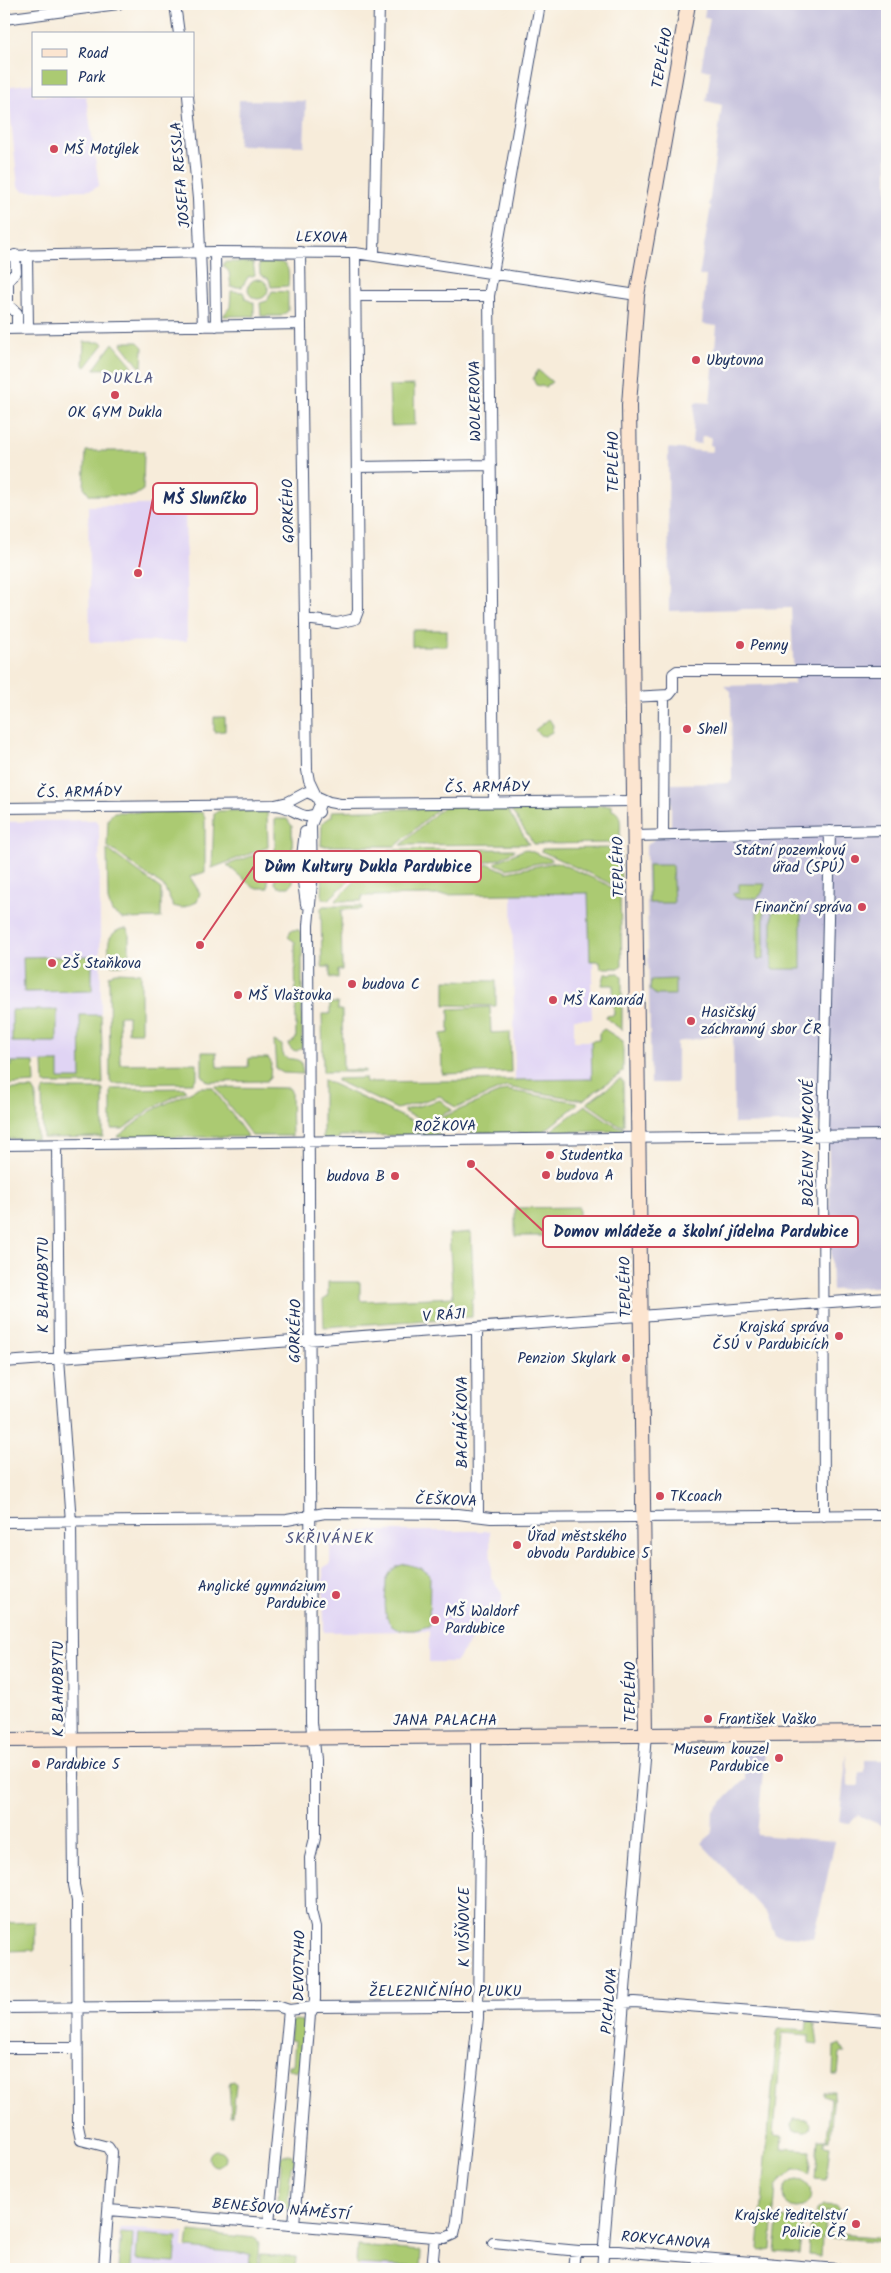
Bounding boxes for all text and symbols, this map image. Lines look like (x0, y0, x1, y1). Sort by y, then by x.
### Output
street label: TEPLÉHO (646, 26, 680, 90)
legend (32, 32, 195, 98)
text: Road (78, 42, 109, 66)
text: Park (78, 66, 106, 90)
street label: JOSEFA RESSLA (164, 121, 198, 229)
place label: MŠ Motýlek (64, 138, 140, 162)
marker: MŠ Motýlek (48, 143, 60, 155)
street label: LEXOVA (295, 226, 349, 250)
place label: Ubytovna (706, 349, 764, 373)
marker: Ubytovna (690, 354, 702, 366)
street label: WOLKEROVA (463, 360, 489, 442)
district label: DUKLA (102, 366, 154, 391)
marker: OK GYM Dukla (109, 389, 121, 401)
place label: OK GYM Dukla (68, 401, 162, 425)
street label: TEPLÉHO (602, 431, 626, 493)
street label: GORKÉHO (276, 479, 302, 543)
callout: MŠ Sluníčko (153, 483, 257, 514)
text: MŠ Sluníčko (163, 487, 247, 512)
place label: Penny (750, 634, 789, 658)
marker: Penny (734, 639, 746, 651)
place label: Shell (697, 718, 727, 742)
marker: Shell (681, 723, 693, 735)
street label: ČS. ARMÁDY (444, 775, 531, 801)
street label: ČS. ARMÁDY (36, 780, 123, 806)
street label: TEPLÉHO (606, 836, 632, 898)
place label: Státní pozemkový úřad (SPÚ) (734, 839, 846, 880)
callout: Dům Kultury Dukla Pardubice (254, 851, 481, 882)
marker: Státní pozemkový úřad (SPÚ) (849, 853, 861, 865)
text: Dům Kultury Dukla Pardubice (264, 855, 472, 880)
place label: Finanční správa (754, 896, 852, 920)
marker: Finanční správa (856, 901, 868, 913)
place label: ZŠ Staňkova (62, 952, 141, 976)
marker: ZŠ Staňkova (46, 957, 58, 969)
place label: budova C (362, 973, 420, 997)
marker: budova C (346, 978, 358, 990)
place label: MŠ Vlaštovka (248, 984, 332, 1008)
marker: MŠ Vlaštovka (232, 989, 244, 1001)
place label: MŠ Kamarád (563, 989, 644, 1013)
marker: MŠ Kamarád (547, 994, 559, 1006)
place label: Hasičský záchranný sbor ČR (701, 1001, 822, 1042)
marker: Hasičský záchranný sbor ČR (685, 1015, 697, 1027)
street label: BOŽENY NĚMCOVÉ (797, 1078, 821, 1207)
street label: ROŽKOVA (414, 1114, 476, 1140)
place label: Studentka (560, 1144, 623, 1168)
marker: Studentka (544, 1149, 556, 1161)
place label: budova A (556, 1164, 614, 1188)
place label: budova B (327, 1165, 385, 1189)
marker: budova A (540, 1169, 552, 1181)
marker: budova B (389, 1170, 401, 1182)
callout: Domov mládeže a školní jídelna Pardubice (543, 1216, 858, 1247)
text: Domov mládeže a školní jídelna Pardubice (553, 1220, 849, 1245)
street label: K BLAHOBYTU (32, 1237, 56, 1333)
street label: TEPLÉHO (613, 1256, 639, 1318)
street label: GORKÉHO (283, 1299, 309, 1363)
street label: V RÁJI (422, 1302, 467, 1329)
place label: Krajská správa ČSÚ v Pardubicích (712, 1316, 829, 1357)
marker: Krajská správa ČSÚ v Pardubicích (833, 1330, 845, 1342)
place label: Penzion Skylark (517, 1347, 617, 1371)
marker: Penzion Skylark (620, 1352, 632, 1364)
street label: BACHÁČKOVA (451, 1376, 475, 1468)
place label: TKcoach (670, 1485, 722, 1509)
street label: ČEŠKOVA (414, 1488, 477, 1514)
marker: TKcoach (654, 1490, 666, 1502)
place label: Úřad městského obvodu Pardubice 5 (527, 1525, 650, 1566)
district label: SKŘIVÁNEK (285, 1526, 375, 1551)
marker: Úřad městského obvodu Pardubice 5 (511, 1539, 523, 1551)
place label: Anglické gymnázium Pardubice (198, 1575, 326, 1616)
marker: Anglické gymnázium Pardubice (330, 1589, 342, 1601)
place label: MŠ Waldorf Pardubice (445, 1600, 519, 1641)
marker: MŠ Waldorf Pardubice (429, 1614, 441, 1626)
street label: K BLAHOBYTU (47, 1641, 71, 1737)
street label: TEPLÉHO (619, 1661, 643, 1723)
place label: František Vaško (718, 1708, 817, 1732)
street label: JANA PALACHA (393, 1709, 497, 1733)
marker: František Vaško (702, 1713, 714, 1725)
place label: Museum kouzel Pardubice (674, 1738, 769, 1779)
marker: Museum kouzel Pardubice (773, 1752, 785, 1764)
place label: Pardubice 5 (46, 1753, 121, 1777)
marker: Pardubice 5 (30, 1758, 42, 1770)
street label: K VIŠŇOVCE (453, 1886, 477, 1967)
street label: DEVOTYHO (287, 1930, 313, 2002)
street label: PICHLOVA (595, 1967, 625, 2035)
street label: ŽELEZNIČNÍHO PLUKU (369, 1980, 521, 2004)
street label: BENEŠOVO NÁMĚSTÍ (211, 2192, 353, 2228)
place label: Krajské ředitelství Policie ČR (734, 2204, 848, 2245)
marker: Krajské ředitelství Policie ČR (850, 2218, 862, 2230)
street label: ROKYCANOVA (620, 2225, 712, 2257)

